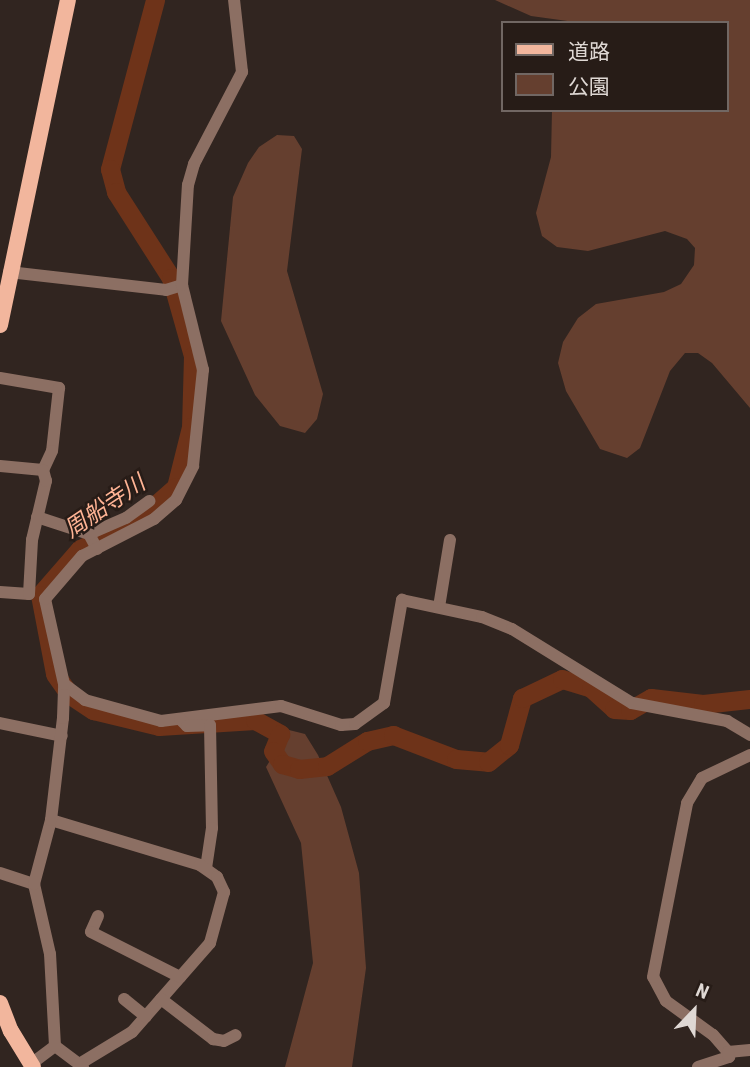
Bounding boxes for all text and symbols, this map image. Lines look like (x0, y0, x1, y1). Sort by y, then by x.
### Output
legend (502, 21, 729, 112)
text: 道路 (568, 40, 610, 64)
text: 公園 (568, 75, 610, 99)
water label: 周船寺川 (59, 470, 151, 544)
north arrow (659, 976, 729, 1046)
text: N (693, 978, 712, 1004)

